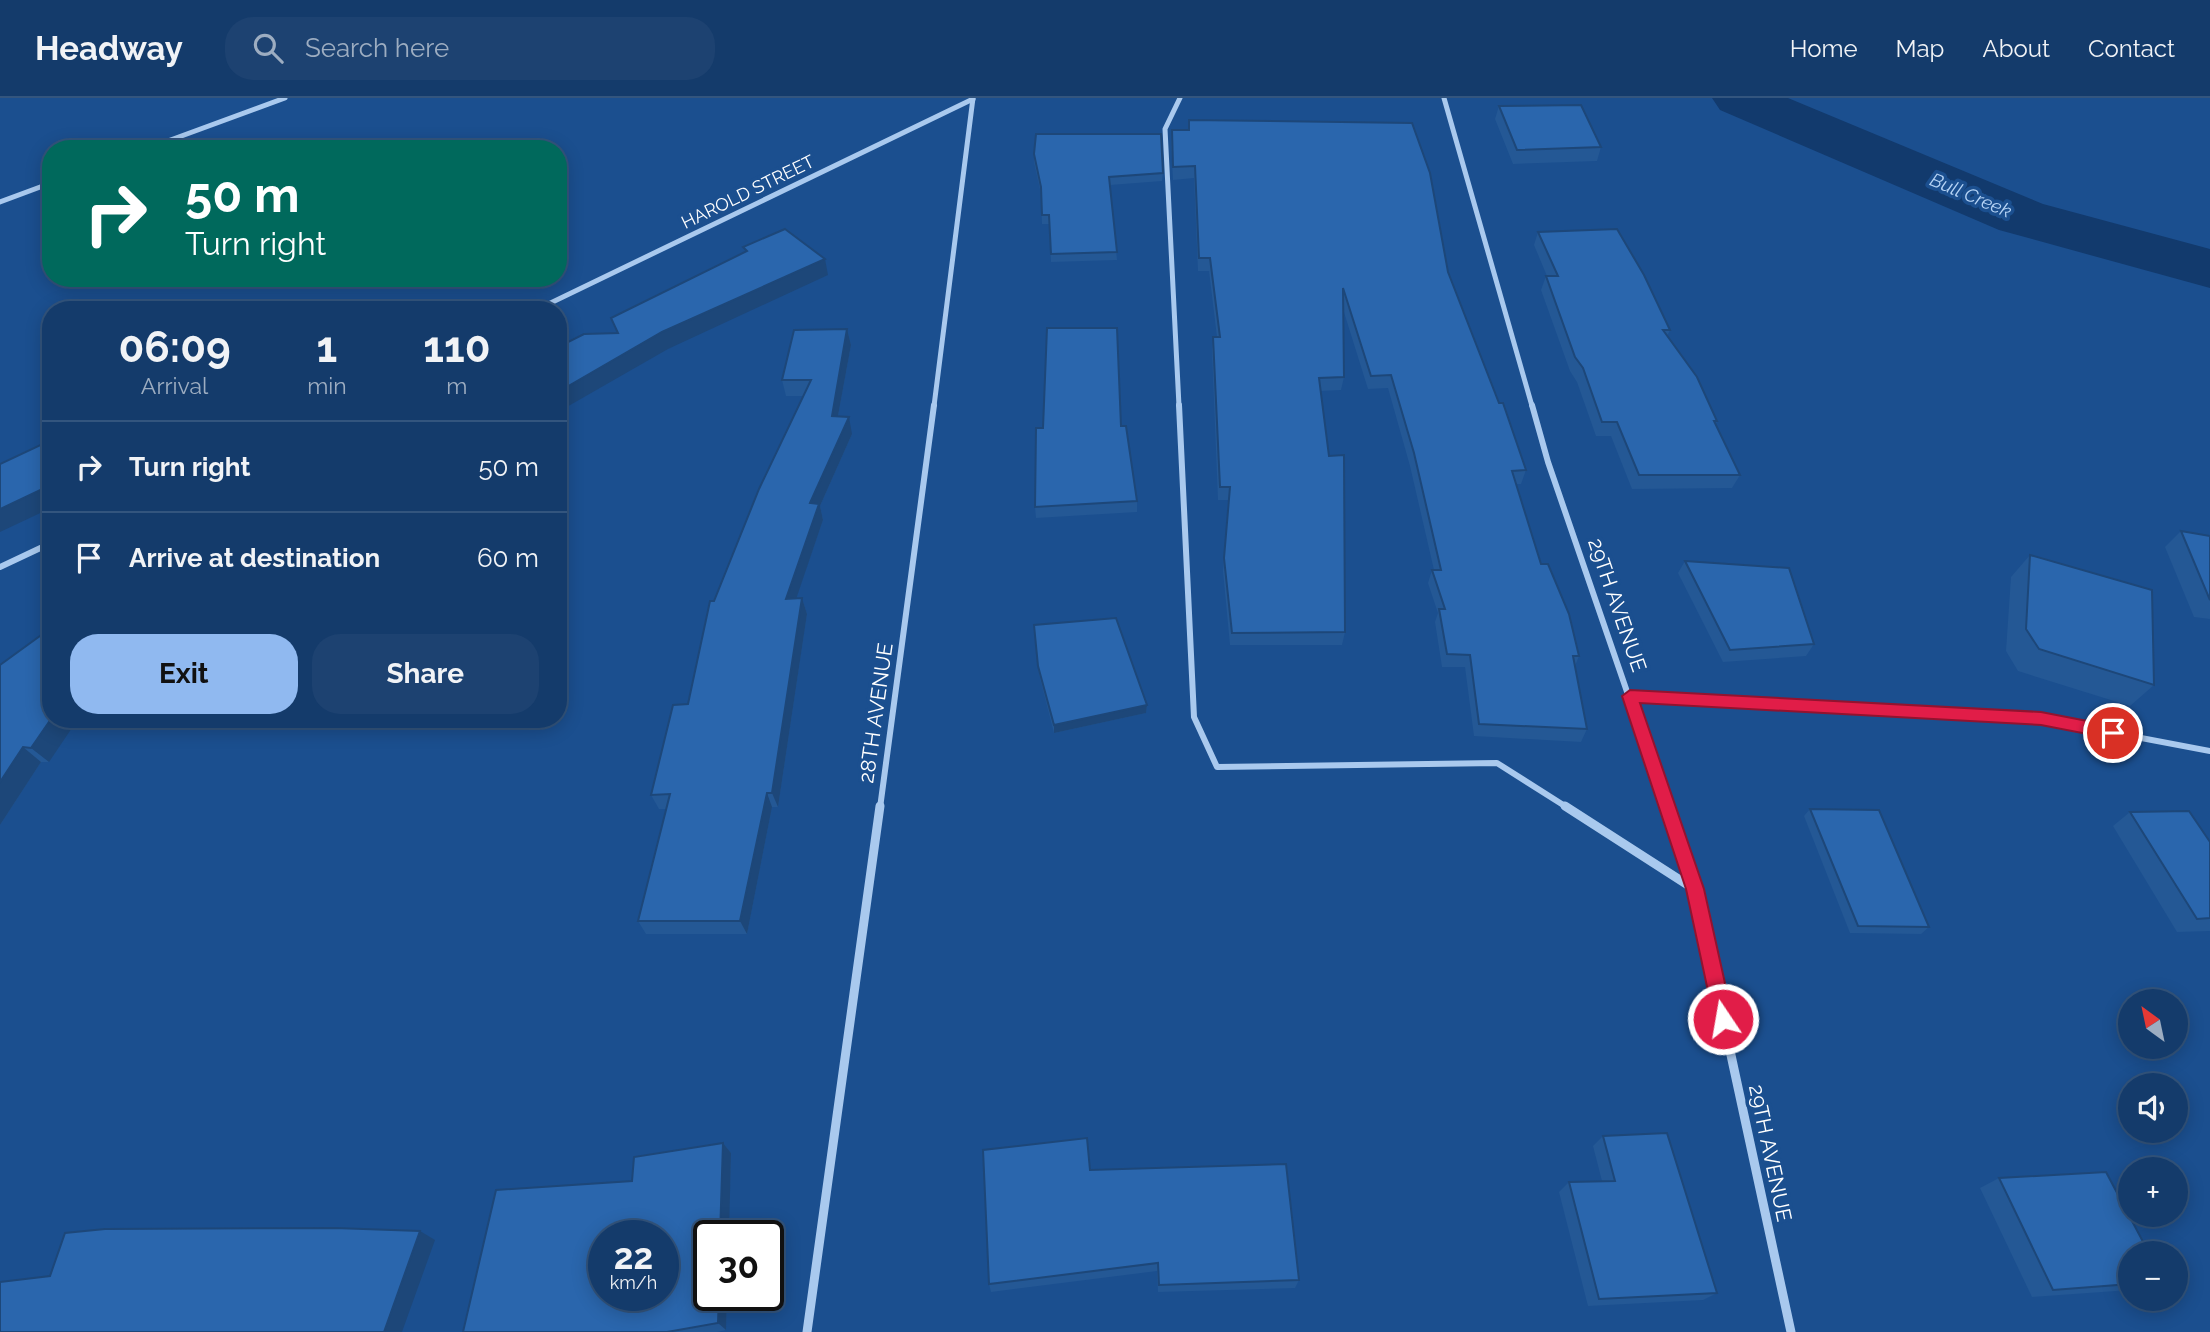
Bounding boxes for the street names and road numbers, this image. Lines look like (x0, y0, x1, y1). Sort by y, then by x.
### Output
street label: HAROLD STREET (678, 150, 818, 233)
street label: 29TH AVENUE (1583, 535, 1652, 675)
street label: 28TH AVENUE (853, 641, 898, 785)
street label: 29TH AVENUE (1744, 1082, 1797, 1224)

